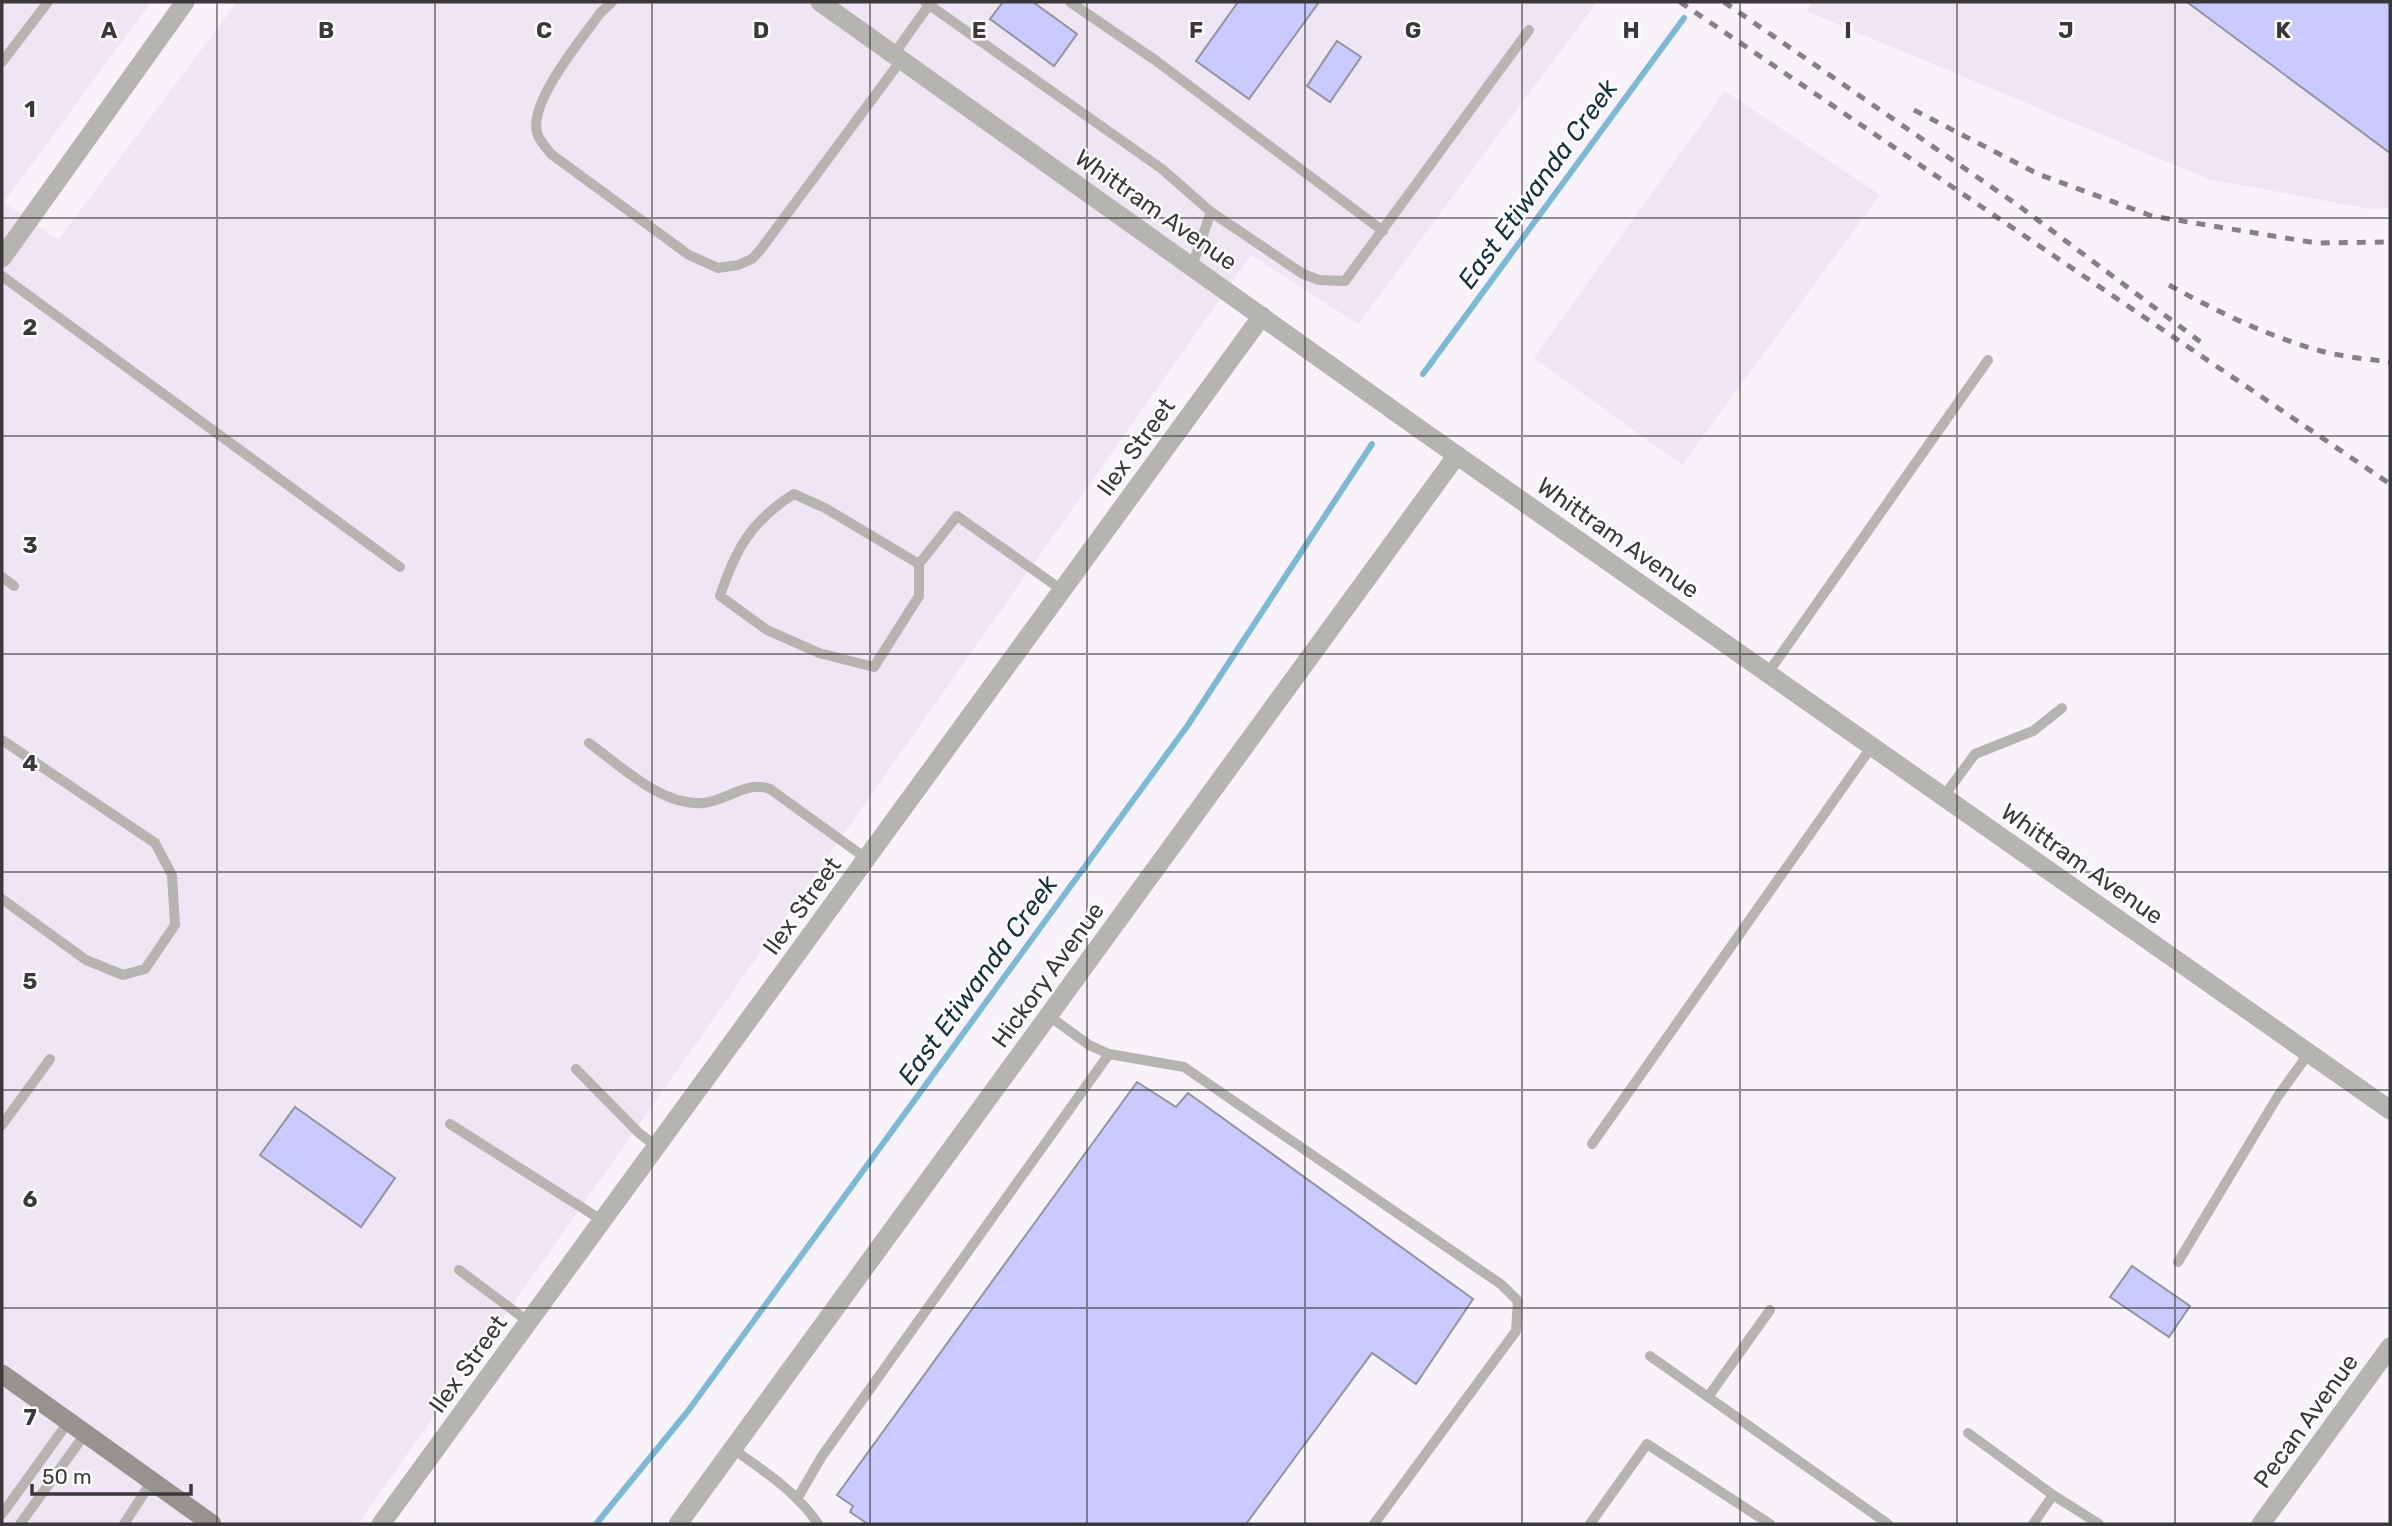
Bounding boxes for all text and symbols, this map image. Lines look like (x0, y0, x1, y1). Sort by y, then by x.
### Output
text: A (101, 16, 118, 44)
text: B (318, 16, 334, 44)
text: C (536, 16, 552, 44)
text: D (753, 16, 769, 44)
text: E (972, 16, 986, 44)
text: F (1189, 16, 1203, 44)
text: G (1405, 16, 1421, 44)
text: H (1622, 16, 1640, 44)
text: I (1844, 16, 1852, 44)
text: J (2058, 16, 2074, 44)
text: K (2275, 16, 2291, 44)
water label: East Etiwanda Creek (1452, 73, 1625, 295)
text: 1 (24, 95, 36, 123)
street label: Whittram Avenue (1070, 144, 1242, 276)
text: 2 (23, 313, 37, 341)
street label: Ilex Street (1091, 393, 1181, 501)
street label: Whittram Avenue (1532, 472, 1704, 604)
text: 3 (22, 531, 38, 559)
text: 4 (22, 749, 38, 777)
street label: Whittram Avenue (1996, 798, 2168, 930)
street label: Ilex Street (757, 852, 847, 960)
water label: East Etiwanda Creek (892, 869, 1065, 1091)
street label: Hickory Avenue (986, 897, 1110, 1053)
text: 5 (23, 967, 38, 995)
text: 6 (23, 1185, 38, 1213)
street label: Ilex Street (423, 1310, 513, 1418)
street label: Pecan Avenue (2248, 1348, 2364, 1494)
text: 7 (23, 1403, 37, 1431)
scale bar (32, 1452, 191, 1496)
text: 50 m (42, 1464, 92, 1489)

